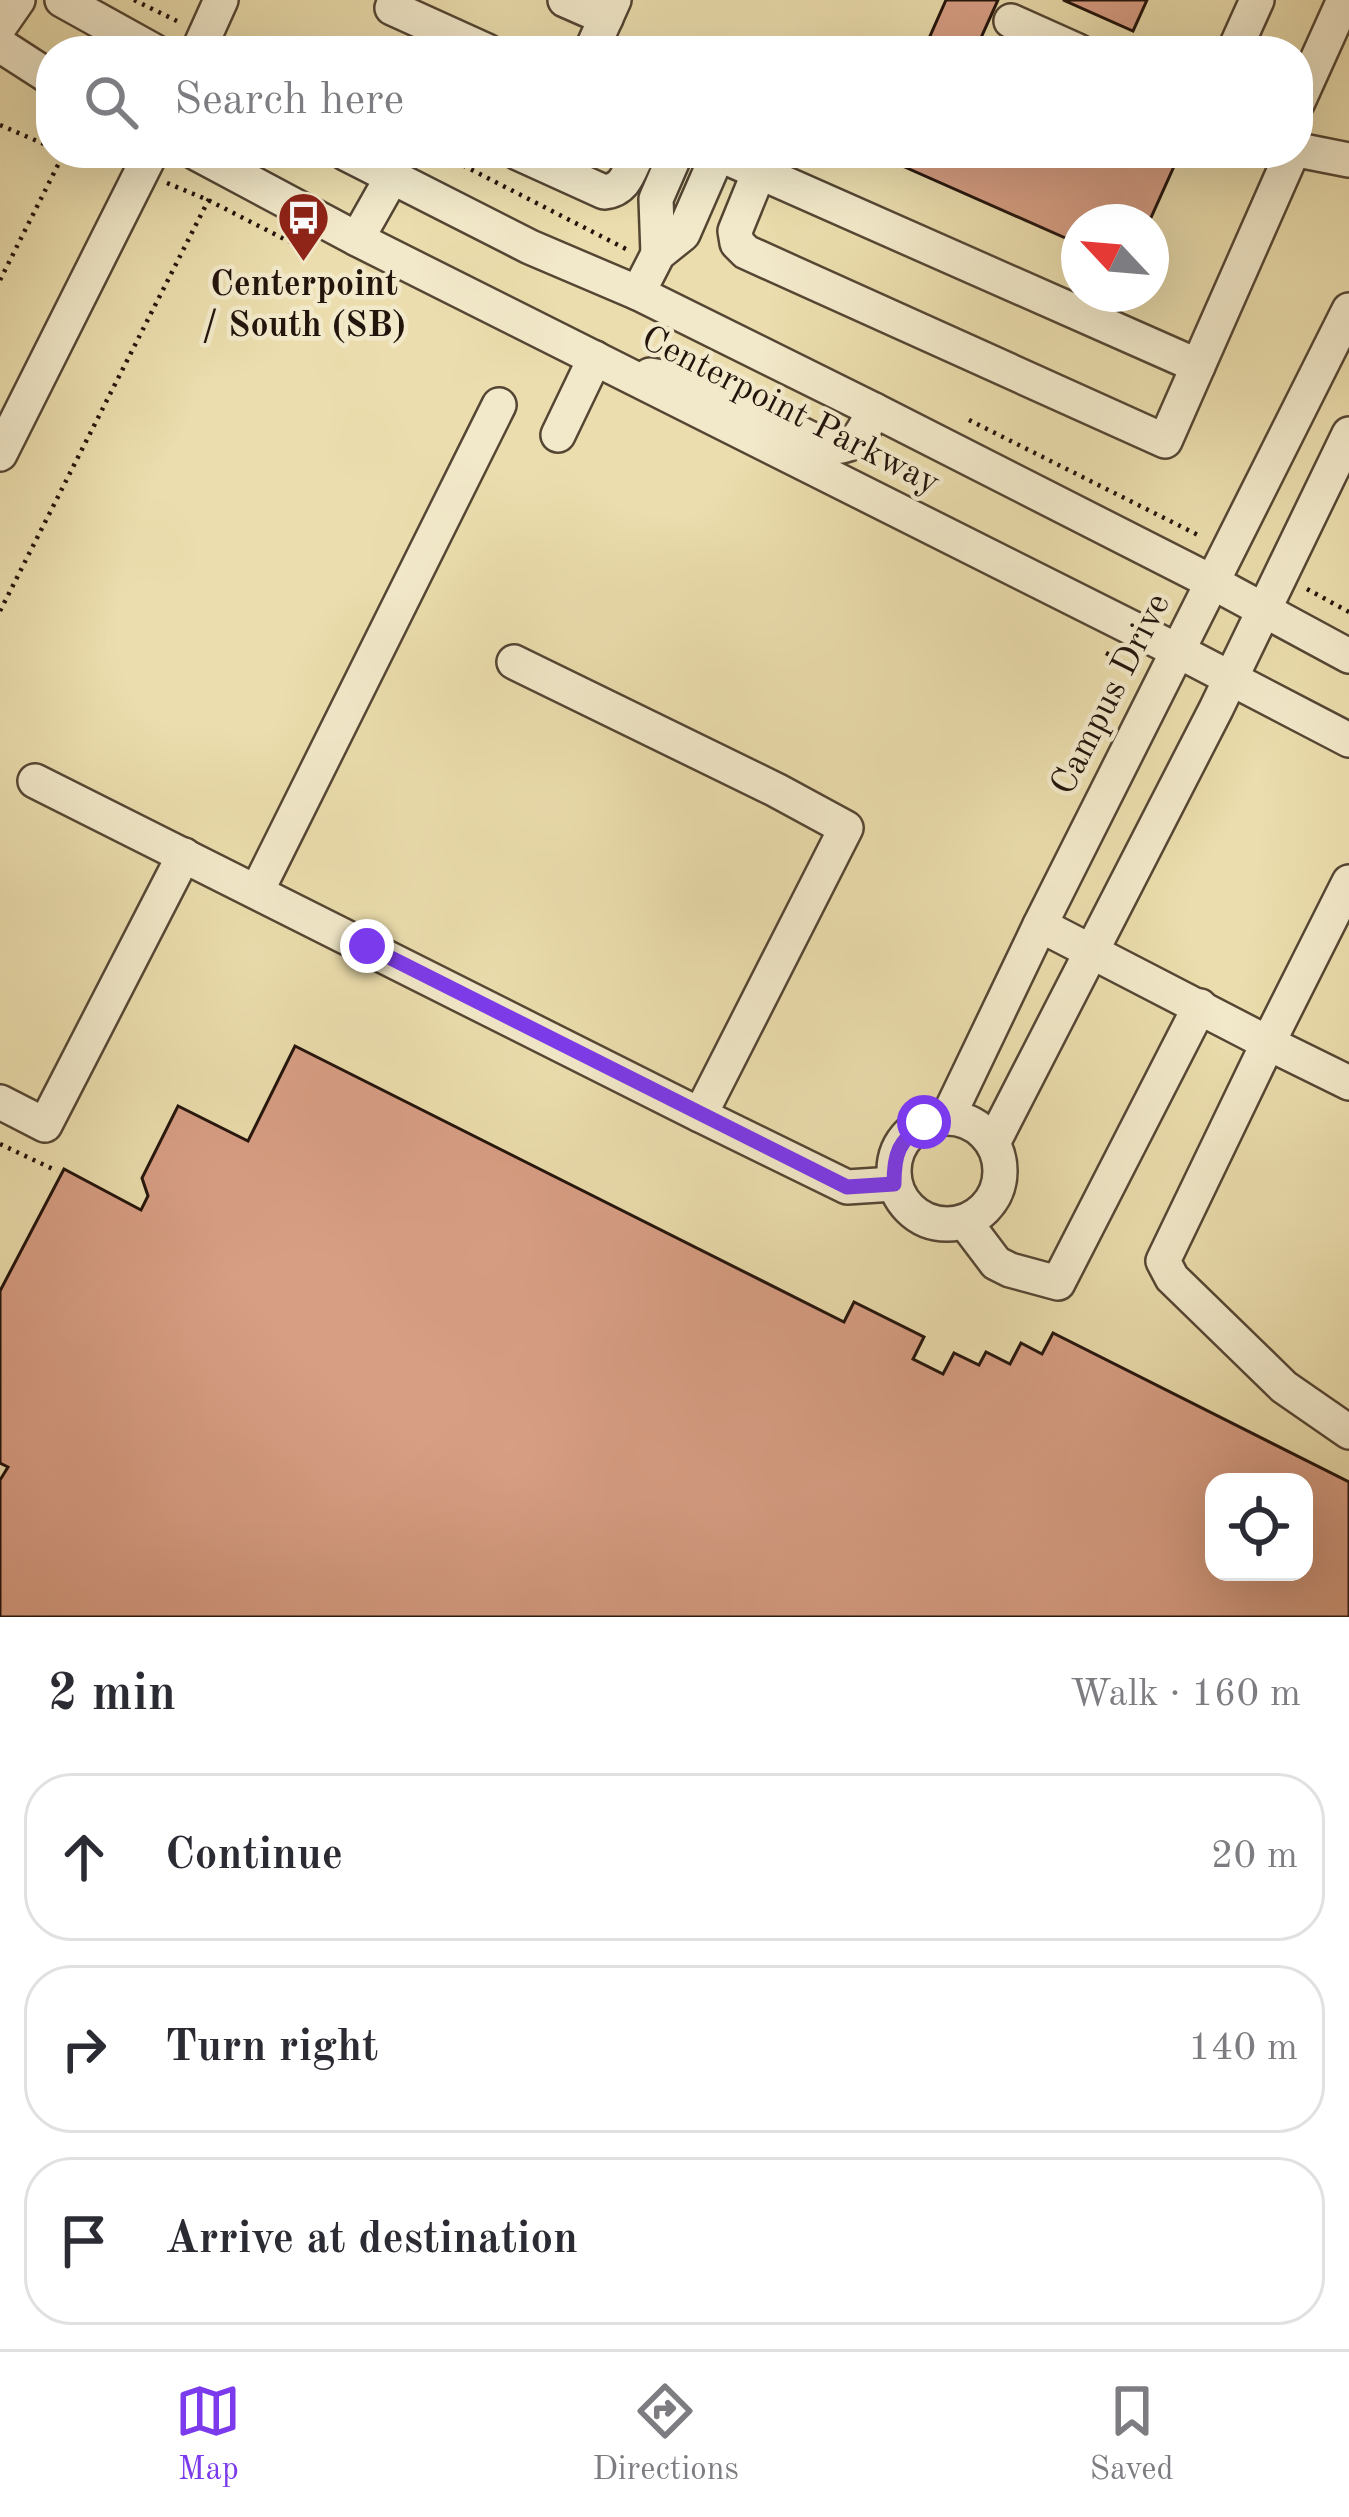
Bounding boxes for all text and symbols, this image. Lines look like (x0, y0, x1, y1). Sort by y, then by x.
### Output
search box (36, 36, 1313, 168)
icon: search (78, 69, 144, 135)
text: Search here (174, 79, 404, 124)
bus stop icon: Centerpoint / South (SB) (276, 190, 332, 264)
north arrow (1061, 204, 1169, 312)
place label: Centerpoint / South (SB) (202, 268, 406, 345)
street label: Centerpoint Parkway (635, 321, 945, 503)
street label: Campus Drive (1046, 589, 1178, 801)
route end (340, 919, 394, 973)
route start (897, 1095, 951, 1149)
map controls (1205, 1473, 1313, 1581)
button: locate (1205, 1473, 1313, 1581)
text: 2 min (48, 1670, 176, 1721)
text: Walk · 160 m (1070, 1675, 1301, 1714)
icon: ahead (51, 1824, 117, 1890)
text: Continue (165, 1834, 343, 1879)
text: 20 m (1211, 1837, 1298, 1876)
icon: right (51, 2016, 117, 2082)
text: Turn right (165, 2026, 378, 2071)
text: 140 m (1188, 2029, 1298, 2068)
icon: arrive (51, 2208, 117, 2274)
text: Arrive at destination (165, 2218, 578, 2263)
tab: Map (175, 2378, 241, 2491)
tab: Directions (592, 2378, 739, 2491)
tab: Saved (1090, 2378, 1174, 2491)

